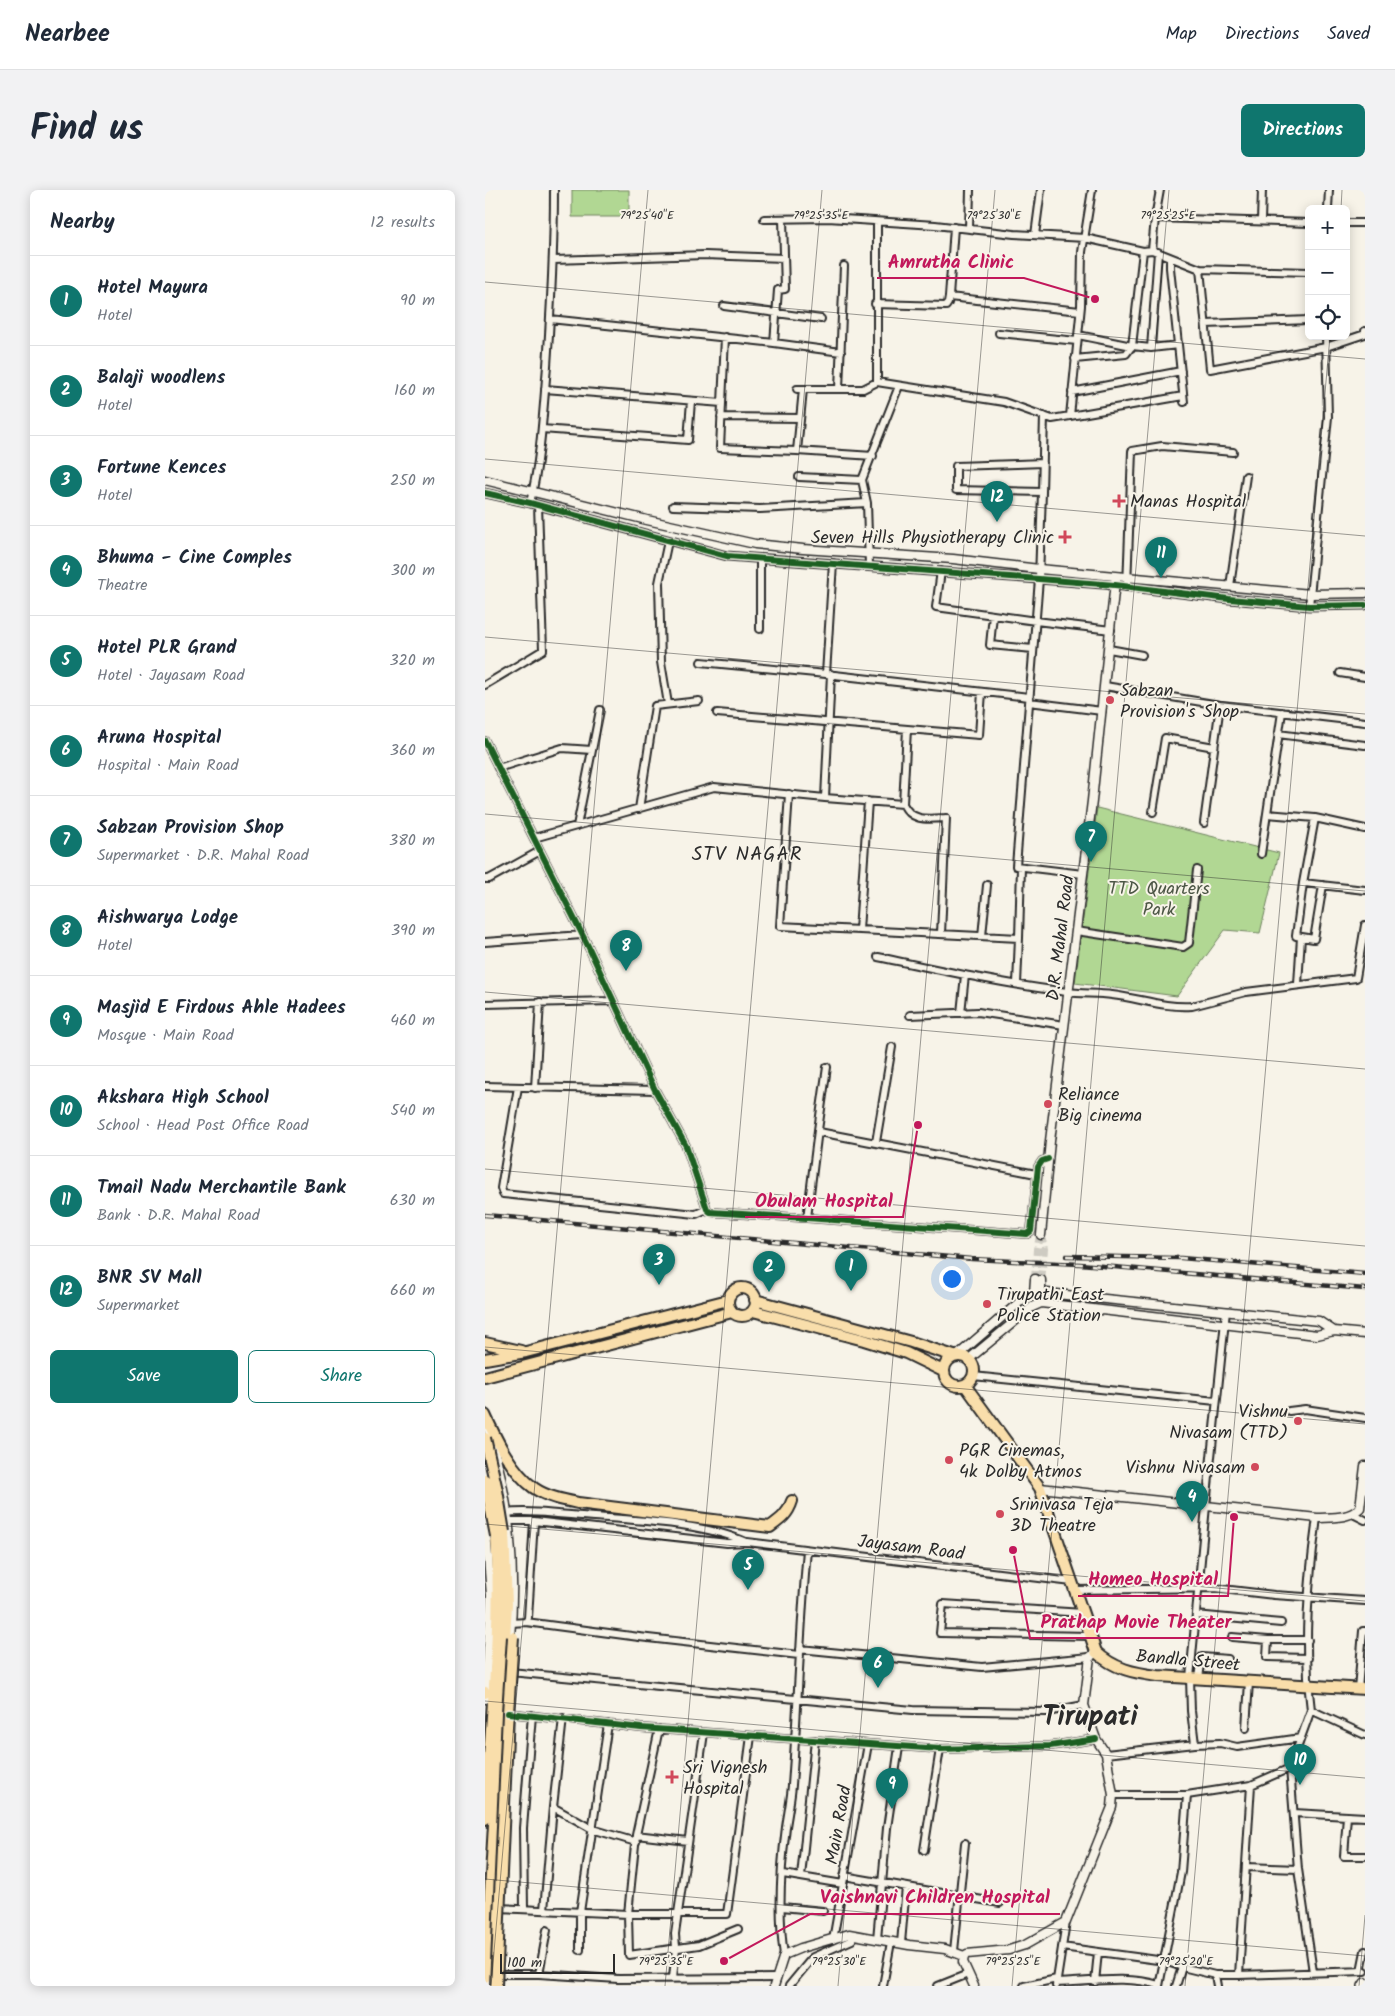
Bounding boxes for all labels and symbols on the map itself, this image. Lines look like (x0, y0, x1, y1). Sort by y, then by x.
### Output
text: 79°25'40"E (620, 206, 675, 225)
text: 79°25'35"E (794, 206, 849, 225)
text: 79°25'30"E (967, 206, 1022, 225)
text: 79°25'25"E (1140, 206, 1196, 225)
callout: Amrutha Clinic (877, 244, 1024, 278)
text: Amrutha Clinic (888, 248, 1014, 278)
pin: 12 (981, 481, 1013, 522)
place label: Manas Hospital (1130, 488, 1247, 517)
marker: Manas Hospital (1112, 494, 1126, 508)
place label: Seven Hills Physiotherapy Clinic (811, 524, 1054, 553)
marker: Seven Hills Physiotherapy Clinic (1058, 530, 1072, 544)
pin: 11 (1145, 537, 1177, 578)
place label: Sabzan Provision's Shop (1120, 677, 1239, 727)
marker: Sabzan Provision's Shop (1104, 694, 1116, 706)
pin: 7 (1075, 821, 1107, 862)
district label: STV NAGAR (692, 839, 802, 871)
street label: D.R. Mahal Road (1039, 873, 1084, 1003)
park label: TTD Quarters Park (1108, 875, 1210, 925)
pin: 8 (610, 930, 642, 971)
place label: Reliance Big cinema (1058, 1081, 1142, 1131)
marker: Reliance Big cinema (1042, 1098, 1054, 1110)
callout: Obulam Hospital (745, 1183, 903, 1217)
text: Obulam Hospital (755, 1187, 894, 1217)
pin: 3 (643, 1244, 675, 1285)
pin: 1 (835, 1250, 867, 1291)
pin: 2 (753, 1251, 785, 1292)
your location (939, 1266, 965, 1292)
place label: Tirupathi East Police Station (997, 1281, 1105, 1331)
marker: Tirupathi East Police Station (981, 1298, 993, 1310)
place label: Vishnu Nivasam (TTD) (1169, 1398, 1288, 1448)
marker: Vishnu Nivasam (TTD) (1292, 1415, 1304, 1427)
place label: PGR Cinemas, 4k Dolby Atmos (959, 1437, 1082, 1487)
marker: PGR Cinemas, 4k Dolby Atmos (943, 1454, 955, 1466)
place label: Vishnu Nivasam (1125, 1454, 1245, 1483)
marker: Vishnu Nivasam (1249, 1461, 1261, 1473)
pin: 4 (1176, 1481, 1208, 1522)
place label: Srinivasa Teja 3D Theatre (1010, 1491, 1114, 1541)
marker: Srinivasa Teja 3D Theatre (994, 1508, 1006, 1520)
street label: Jayasam Road (856, 1528, 967, 1570)
pin: 5 (732, 1549, 764, 1590)
callout: Homeo Hospital (1078, 1562, 1228, 1596)
text: Homeo Hospital (1088, 1565, 1219, 1595)
callout: Prathap Movie Theater (1030, 1604, 1241, 1638)
text: Prathap Movie Theater (1041, 1608, 1233, 1638)
street label: Bandla Street (1135, 1643, 1242, 1681)
pin: 6 (862, 1647, 894, 1688)
district label: Tirupati (1042, 1695, 1138, 1740)
pin: 10 (1284, 1744, 1316, 1785)
place label: Sri Vignesh Hospital (683, 1754, 767, 1804)
pin: 9 (876, 1768, 908, 1809)
marker: Sri Vignesh Hospital (665, 1770, 679, 1784)
street label: Main Road (818, 1782, 861, 1867)
callout: Vaishnavi Children Hospital (810, 1880, 1060, 1914)
text: Vaishnavi Children Hospital (820, 1883, 1051, 1913)
scale bar (500, 1951, 615, 1974)
text: 79°25'35"E (639, 1952, 694, 1971)
text: 79°25'30"E (812, 1952, 867, 1971)
text: 79°25'25"E (985, 1952, 1041, 1971)
text: 79°25'20"E (1159, 1952, 1214, 1971)

